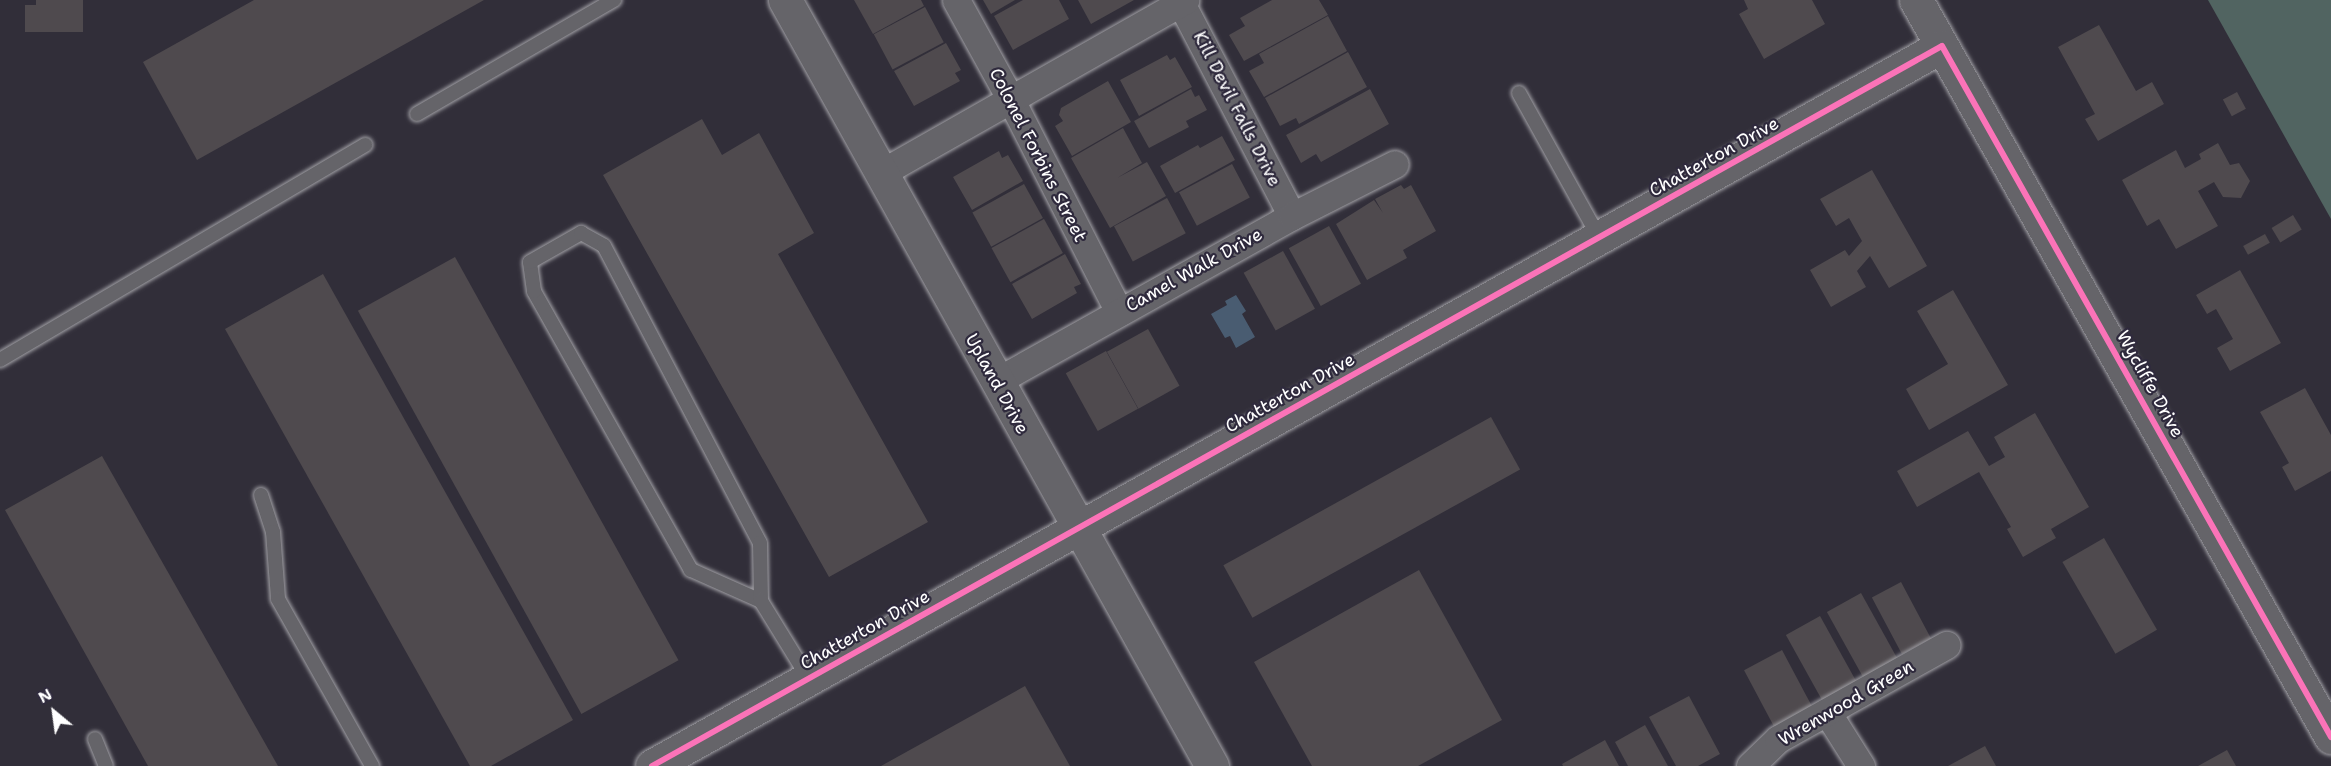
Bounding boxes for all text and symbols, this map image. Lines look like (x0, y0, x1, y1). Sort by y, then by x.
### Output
street label: Kill Devil Falls Drive (1188, 28, 1286, 190)
street label: Colonel Forbins Street (985, 64, 1091, 246)
street label: Chatterton Drive (1645, 112, 1783, 202)
street label: Camel Walk Drive (1122, 224, 1266, 316)
street label: Wycliffe Drive (2112, 327, 2188, 441)
street label: Upland Drive (961, 330, 1033, 438)
street label: Chatterton Drive (1221, 348, 1359, 438)
street label: Chatterton Drive (796, 585, 934, 675)
street label: Wrenwood Green (1775, 656, 1917, 750)
north arrow (24, 682, 84, 742)
text: N (34, 684, 56, 708)

